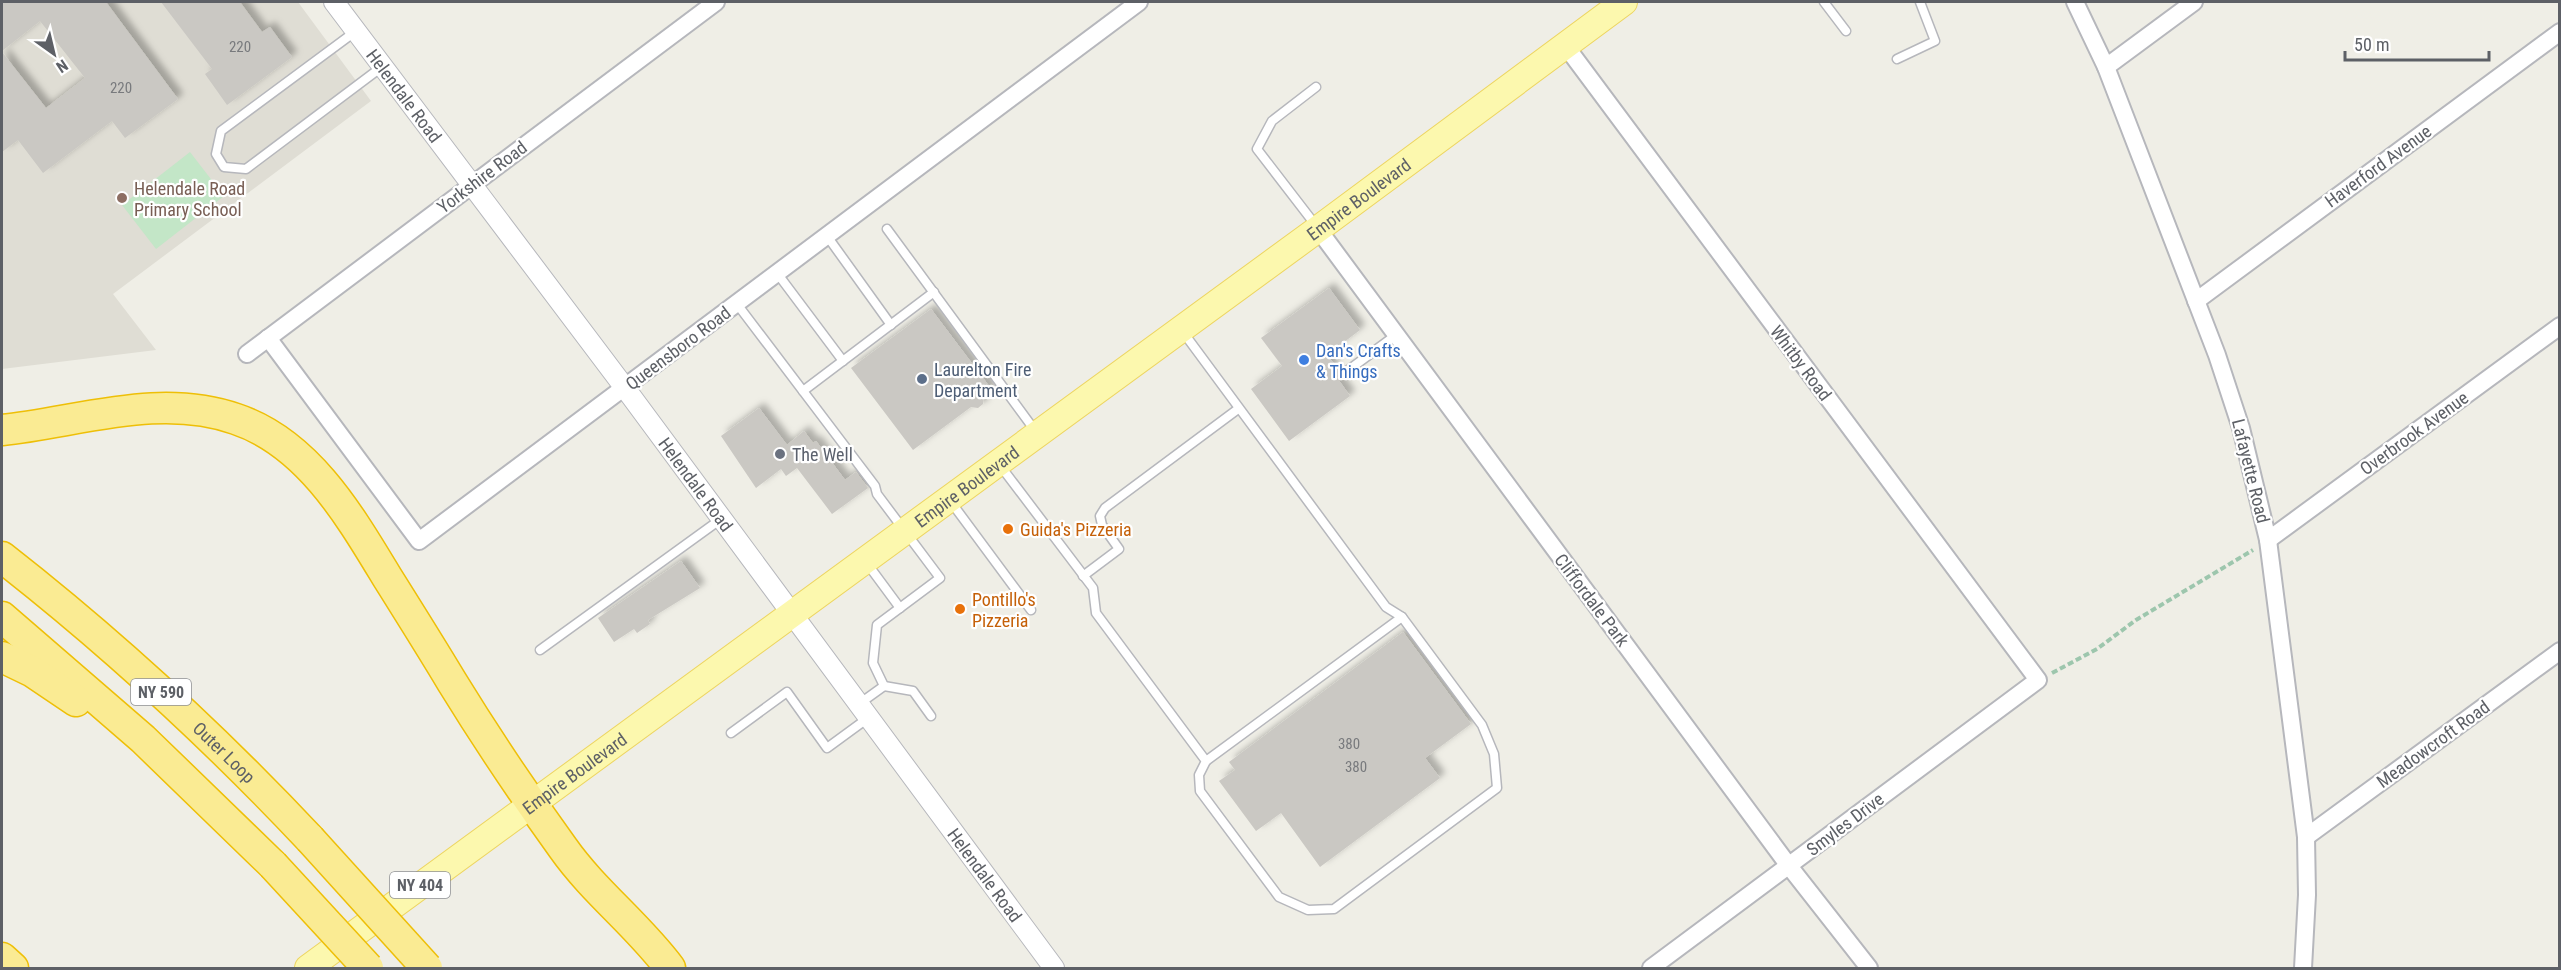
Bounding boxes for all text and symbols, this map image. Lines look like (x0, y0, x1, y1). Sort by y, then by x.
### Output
north arrow (24, 24, 84, 84)
scale bar (2345, 24, 2489, 62)
text: 50 m (2354, 34, 2389, 55)
house number: 220 (229, 38, 251, 56)
street label: Helendale Road (363, 45, 446, 146)
text: N (53, 55, 71, 77)
house number: 220 (110, 79, 132, 97)
street label: Haverford Avenue (2321, 120, 2435, 212)
street label: Yorkshire Road (433, 137, 531, 217)
street label: Empire Boulevard (1303, 154, 1415, 244)
place label: Helendale Road Primary School (134, 178, 245, 220)
marker: Helendale Road Primary School (115, 191, 129, 205)
street label: Queensboro Road (621, 302, 735, 394)
street label: Whitby Road (1766, 321, 1836, 405)
place label: Dan's Crafts & Things (1316, 340, 1401, 382)
marker: Dan's Crafts & Things (1297, 353, 1311, 367)
place label: Laurelton Fire Department (934, 359, 1031, 401)
marker: Laurelton Fire Department (915, 372, 929, 386)
street label: Overbrook Avenue (2356, 387, 2472, 479)
street label: Lafayette Road (2228, 417, 2274, 525)
street label: Helendale Road (655, 433, 738, 535)
street label: Empire Boulevard (910, 441, 1023, 531)
place label: The Well (792, 444, 853, 465)
marker: The Well (773, 447, 787, 461)
place label: Guida's Pizzeria (1020, 519, 1132, 540)
marker: Guida's Pizzeria (1001, 522, 1015, 536)
street label: Cliffordale Park (1550, 550, 1634, 650)
place label: Pontillo's Pizzeria (972, 589, 1036, 631)
marker: Pontillo's Pizzeria (953, 602, 967, 616)
road number: NY 590 (131, 679, 191, 705)
street label: Meadowcroft Road (2373, 696, 2493, 792)
street label: Outer Loop (189, 717, 260, 787)
street label: Empire Boulevard (518, 728, 631, 818)
house number: 380 (1338, 735, 1360, 753)
house number: 380 (1345, 758, 1367, 776)
street label: Smyles Drive (1802, 788, 1888, 860)
street label: Helendale Road (944, 824, 1027, 926)
road number: NY 404 (390, 872, 450, 898)

